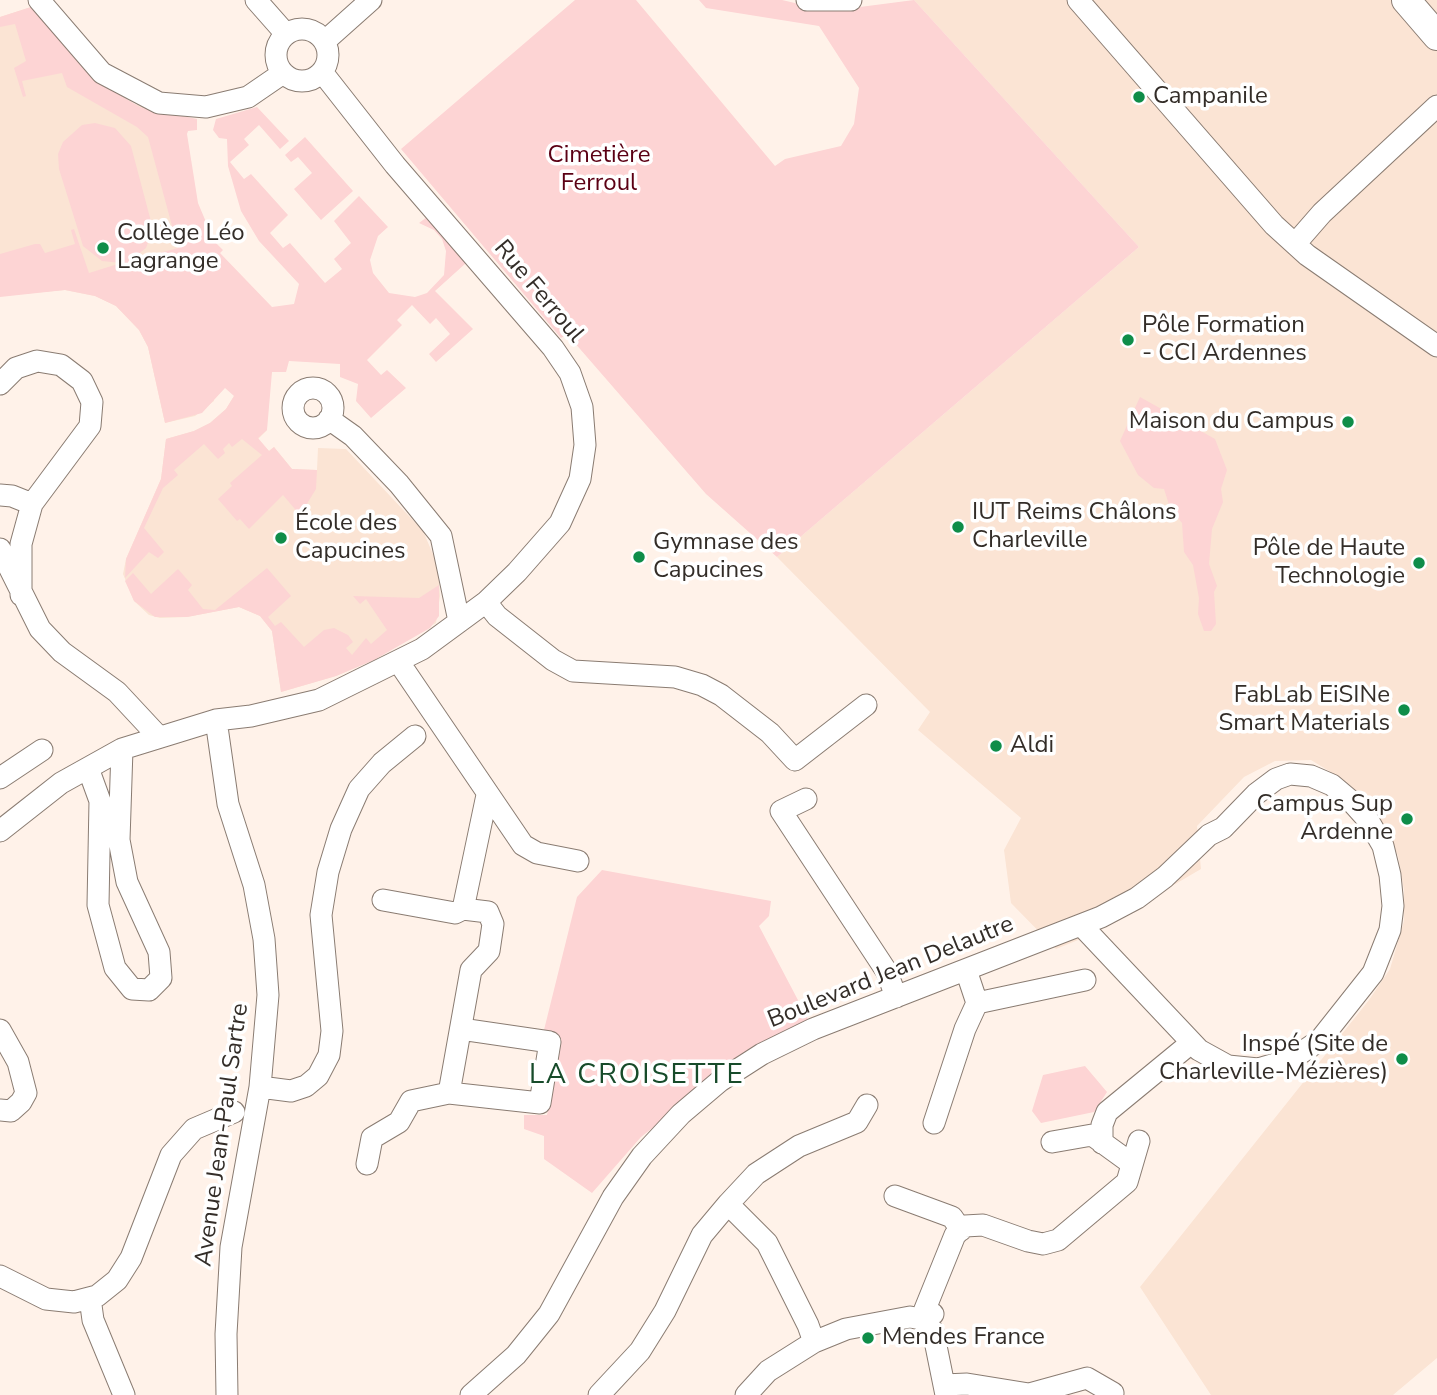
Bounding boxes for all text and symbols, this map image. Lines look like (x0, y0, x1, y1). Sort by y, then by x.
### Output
place label: Campanile (1153, 83, 1268, 111)
marker: Campanile (1131, 89, 1147, 105)
park label: Cimetière Ferroul (548, 142, 650, 198)
place label: Collège Léo Lagrange (117, 220, 245, 276)
street label: Rue Ferroul (487, 235, 589, 349)
marker: Collège Léo Lagrange (95, 240, 111, 256)
place label: Pôle Formation - CCI Ardennes (1142, 312, 1307, 368)
marker: Pôle Formation - CCI Ardennes (1120, 332, 1136, 348)
place label: Maison du Campus (1129, 408, 1334, 436)
marker: Maison du Campus (1340, 414, 1356, 430)
place label: IUT Reims Châlons Charleville (972, 499, 1177, 555)
place label: École des Capucines (295, 510, 406, 566)
marker: IUT Reims Châlons Charleville (950, 519, 966, 535)
place label: Gymnase des Capucines (653, 529, 798, 585)
marker: École des Capucines (273, 530, 289, 546)
place label: Pôle de Haute Technologie (1253, 535, 1405, 591)
marker: Gymnase des Capucines (631, 549, 647, 565)
marker: Pôle de Haute Technologie (1411, 555, 1427, 571)
place label: FabLab EiSINe Smart Materials (1218, 682, 1390, 738)
marker: FabLab EiSINe Smart Materials (1396, 702, 1412, 718)
place label: Aldi (1010, 732, 1054, 760)
marker: Aldi (988, 738, 1004, 754)
place label: Campus Sup Ardenne (1257, 791, 1393, 847)
marker: Campus Sup Ardenne (1399, 811, 1415, 827)
street label: Boulevard Jean Delautre (764, 910, 1018, 1036)
street label: Avenue Jean-Paul Sartre (190, 1002, 256, 1268)
place label: Inspé (Site de Charleville-Mézières) (1159, 1031, 1388, 1087)
marker: Inspé (Site de Charleville-Mézières) (1394, 1051, 1410, 1067)
district label: LA CROISETTE (531, 1059, 743, 1093)
place label: Mendes France (882, 1324, 1045, 1352)
marker: Mendes France (860, 1330, 876, 1346)

